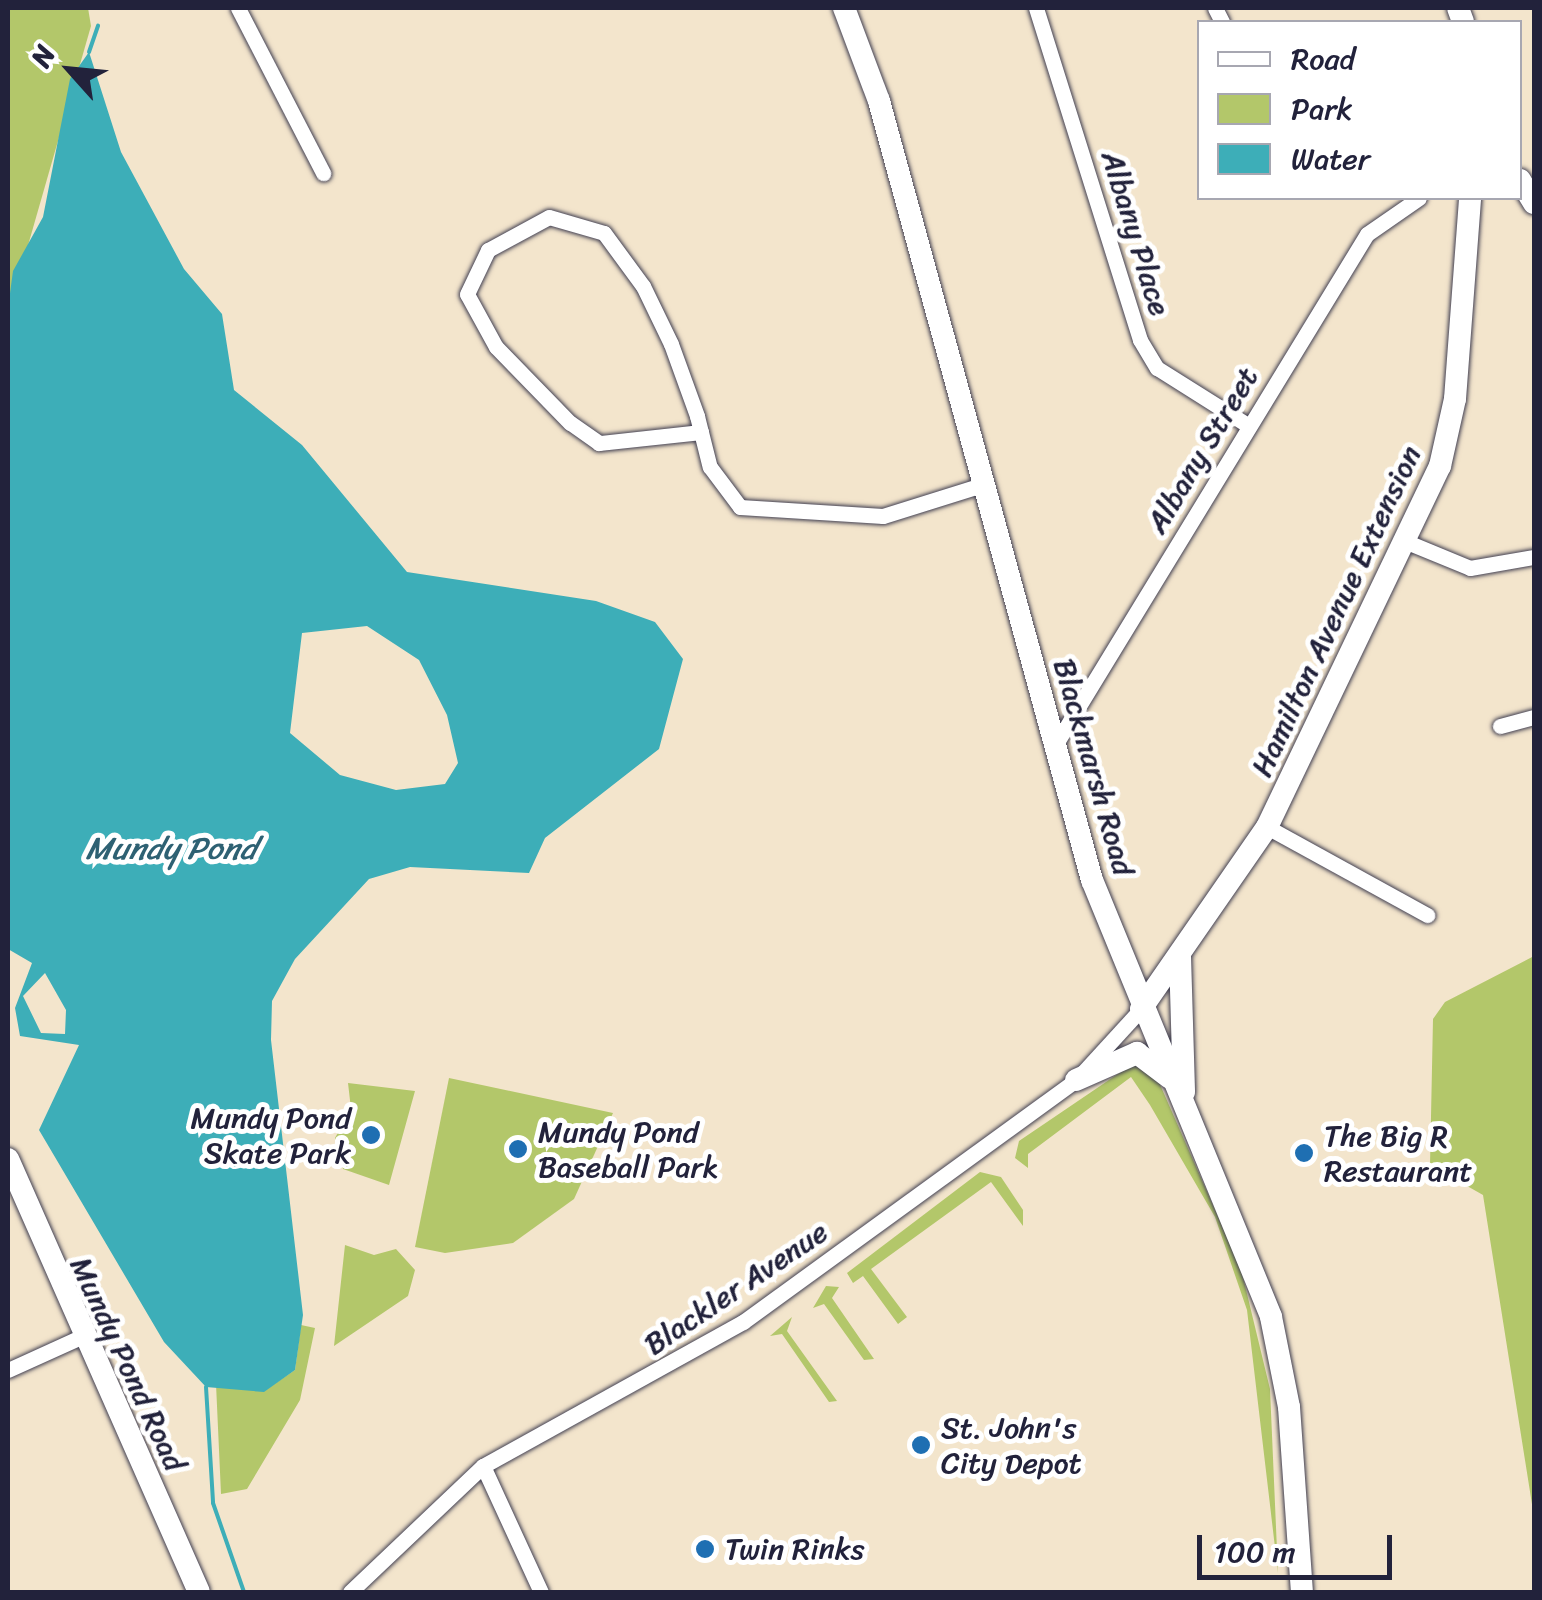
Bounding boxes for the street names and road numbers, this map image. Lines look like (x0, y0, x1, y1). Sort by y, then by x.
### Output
street label: Albany Place (1094, 146, 1178, 320)
street label: Albany Street (1139, 361, 1265, 539)
street label: Hamilton Avenue Extension (1244, 440, 1428, 782)
street label: Blackmarsh Road (1046, 654, 1142, 880)
street label: Blackler Avenue (638, 1213, 834, 1363)
street label: Mundy Pond Road (62, 1251, 194, 1477)

